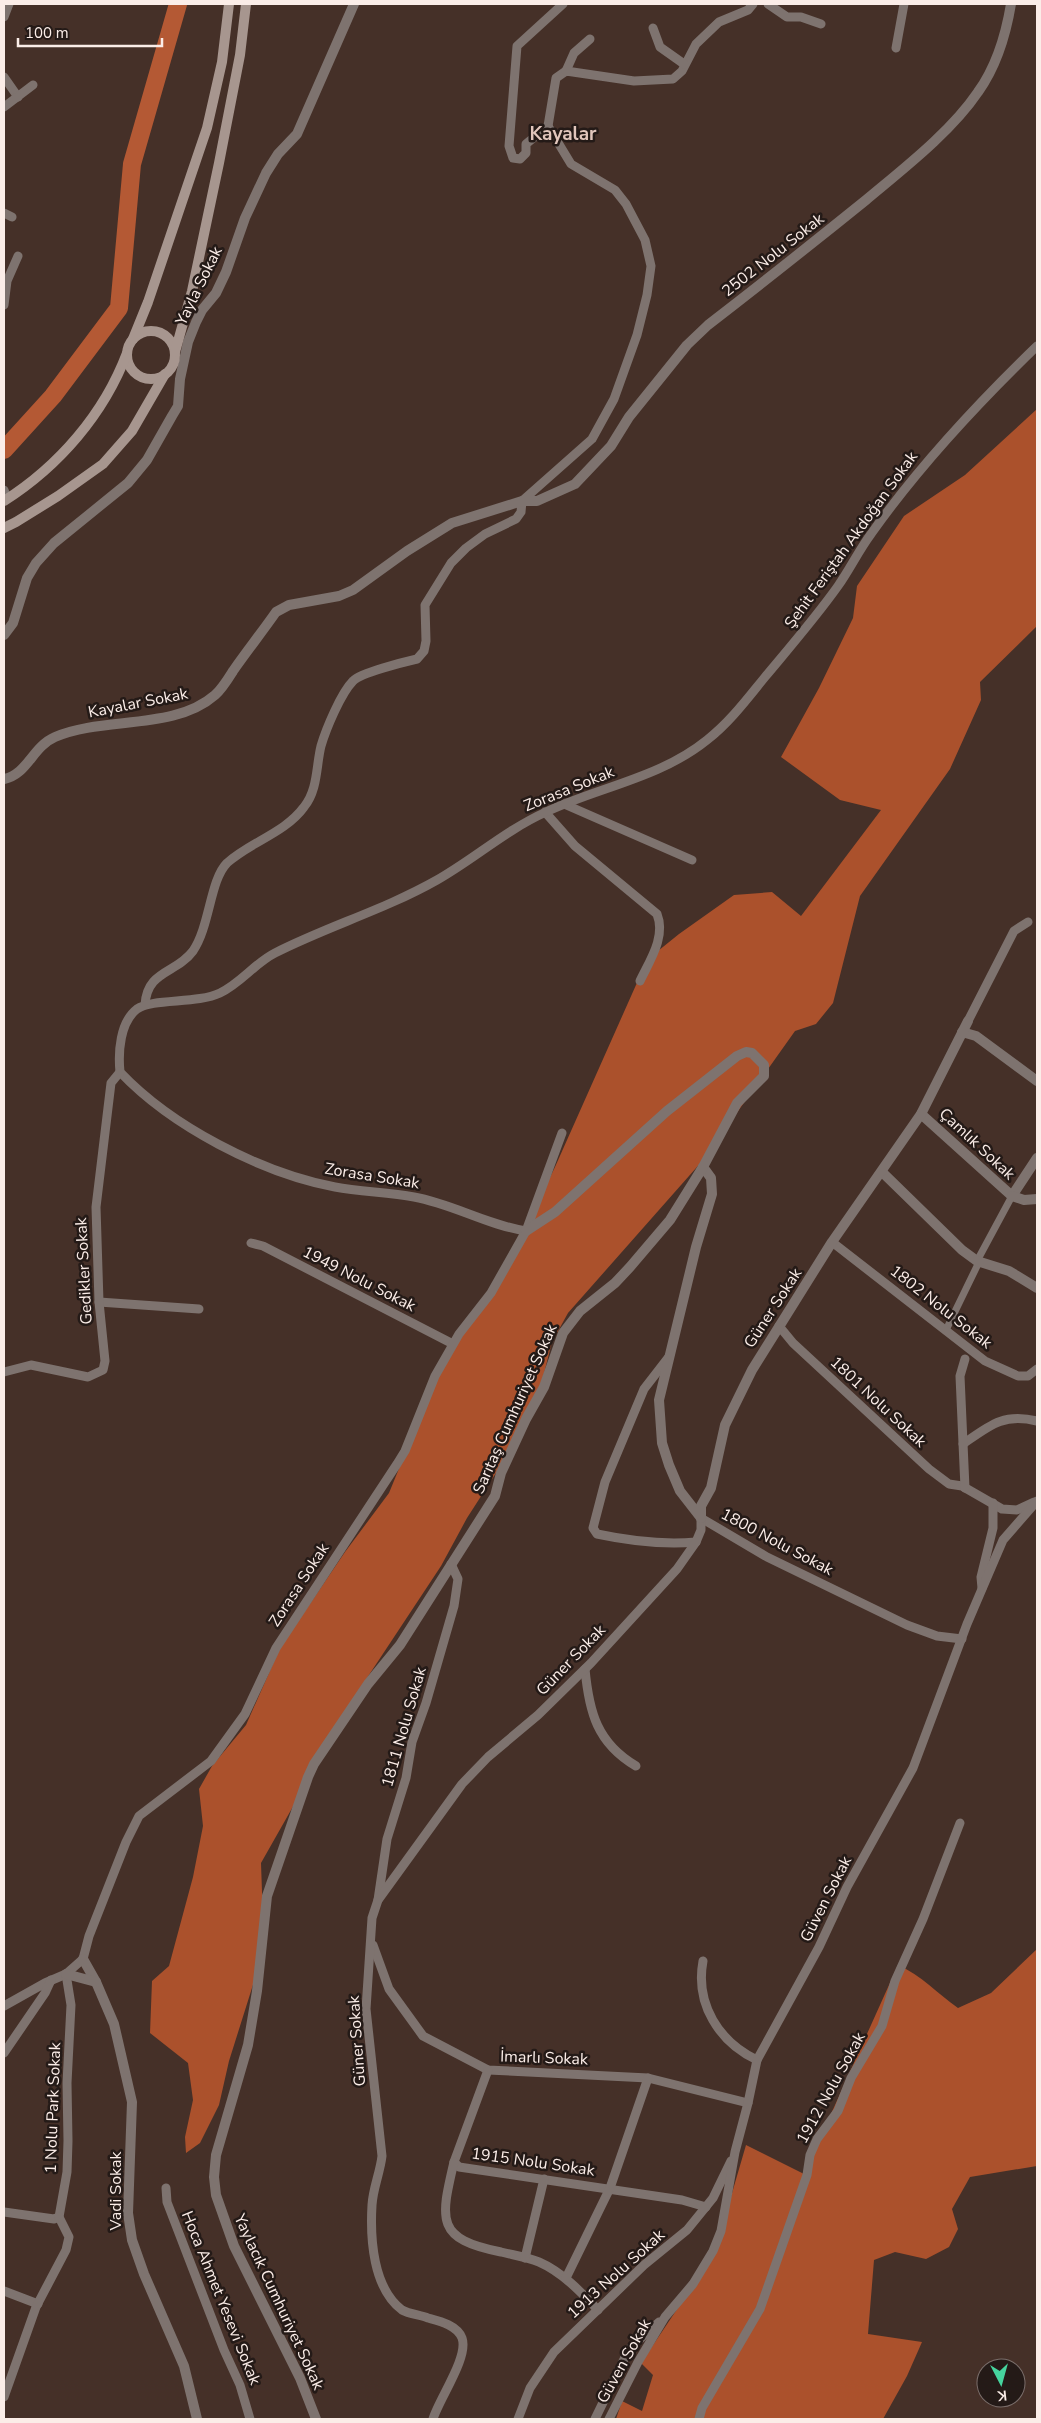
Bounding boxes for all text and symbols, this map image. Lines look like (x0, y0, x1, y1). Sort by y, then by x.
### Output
scale bar (18, 15, 161, 47)
text: 100 m (25, 23, 69, 43)
district label: Kayalar (529, 121, 597, 147)
street label: 2502 Nolu Sokak (717, 207, 829, 302)
street label: Yayla Sokak (170, 242, 228, 330)
street label: Şehit Feriştah Akdoğan Sokak (779, 446, 923, 633)
street label: Kayalar Sokak (86, 682, 191, 723)
street label: Zorasa Sokak (521, 761, 618, 817)
street label: Çamlık Sokak (934, 1103, 1020, 1186)
street label: Zorasa Sokak (323, 1158, 422, 1195)
street label: Gedikler Sokak (70, 1216, 98, 1325)
street label: 1949 Nolu Sokak (299, 1241, 420, 1317)
street label: 1802 Nolu Sokak (885, 1260, 997, 1355)
street label: Güner Sokak (739, 1263, 808, 1352)
street label: Sarıtaş Cumhuriyet Sokak (468, 1320, 563, 1497)
street label: 1801 Nolu Sokak (825, 1352, 932, 1453)
street label: 1800 Nolu Sokak (717, 1503, 838, 1581)
street label: Zorasa Sokak (264, 1538, 335, 1631)
street label: Güner Sokak (531, 1619, 611, 1700)
street label: 1811 Nolu Sokak (376, 1663, 432, 1790)
street label: Güven Sokak (795, 1851, 857, 1946)
street label: Güner Sokak (343, 1994, 371, 2087)
street label: 1912 Nolu Sokak (791, 2027, 871, 2148)
street label: 1 Nolu Park Sokak (40, 2041, 66, 2174)
street label: İmarlı Sokak (500, 2045, 589, 2071)
street label: 1915 Nolu Sokak (470, 2142, 597, 2182)
street label: Vadi Sokak (105, 2151, 127, 2231)
street label: Hoca Ahmet Yesevi Sokak (176, 2208, 266, 2389)
street label: Yaylacık Cumhuriyet Sokak (228, 2210, 330, 2394)
street label: 1913 Nolu Sokak (562, 2224, 670, 2324)
street label: Güven Sokak (592, 2314, 657, 2407)
north arrow (976, 2358, 1026, 2408)
text: K (996, 2385, 1008, 2405)

